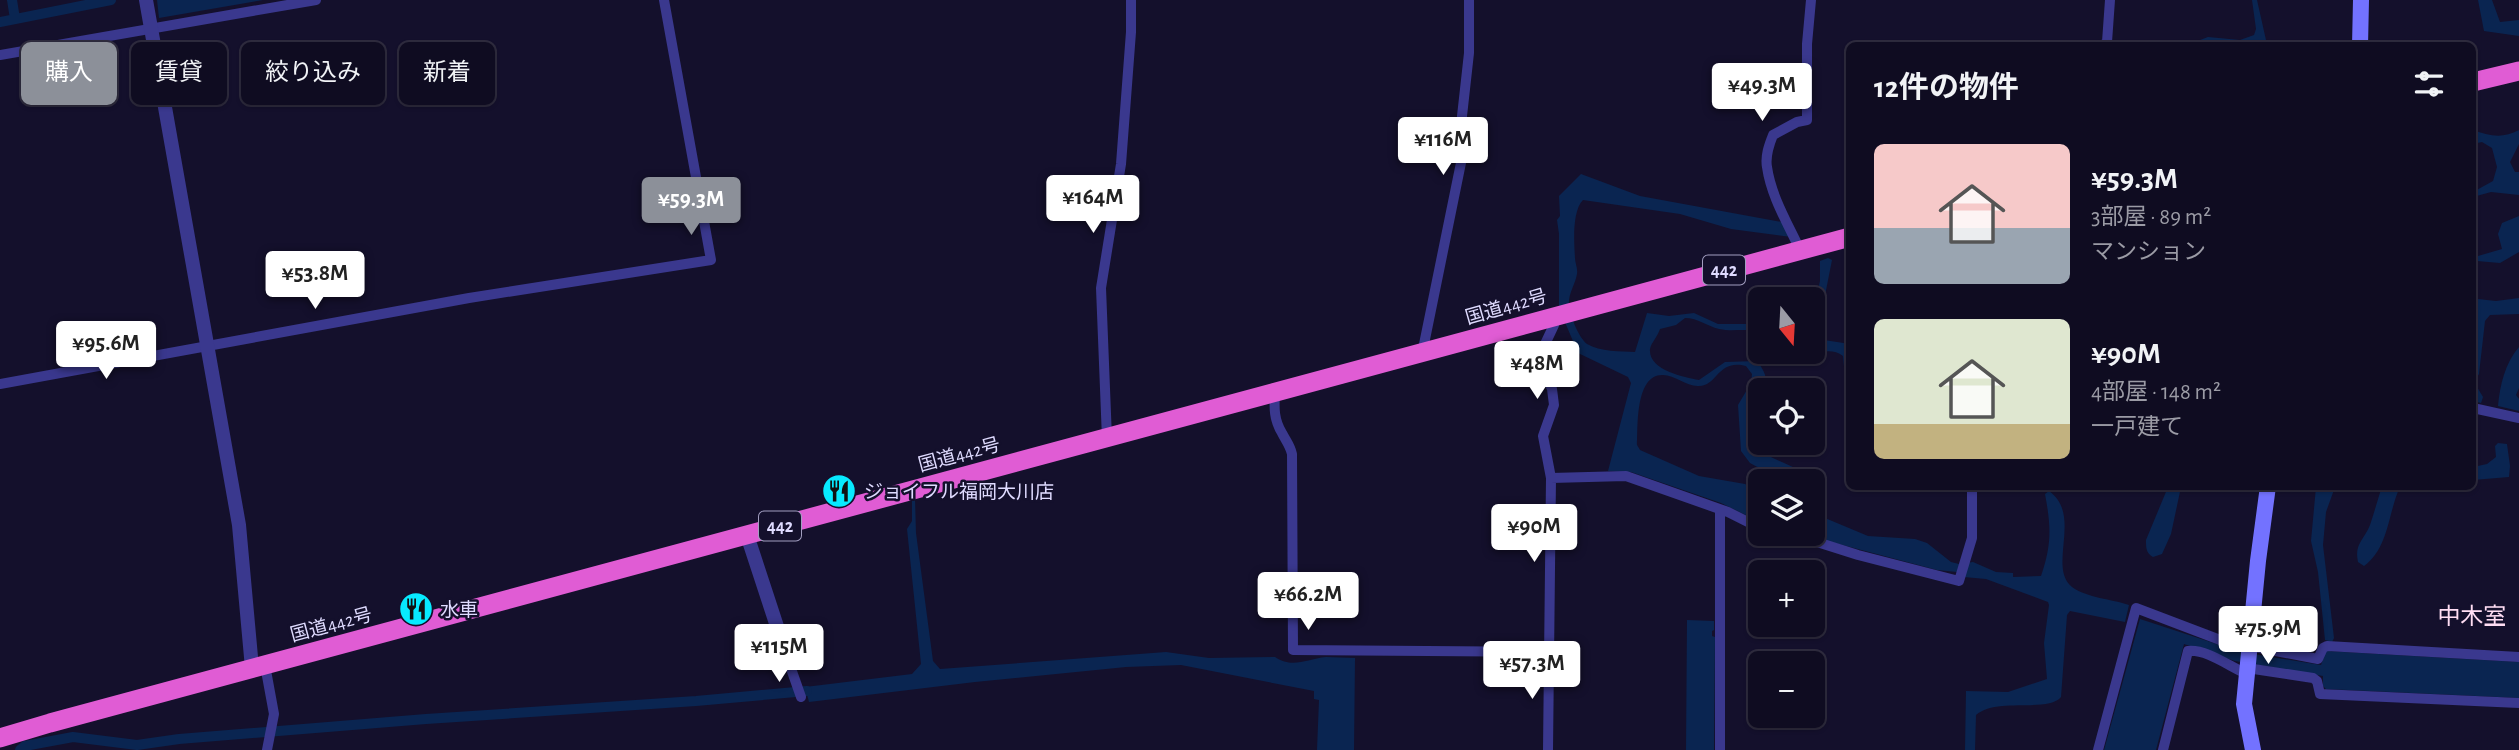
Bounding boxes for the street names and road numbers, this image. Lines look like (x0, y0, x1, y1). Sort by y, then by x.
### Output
road number: 442 (1703, 256, 1745, 284)
street label: 国道442号 (1463, 286, 1549, 328)
street label: 国道442号 (916, 434, 1002, 475)
road number: 442 (759, 512, 801, 540)
street label: 国道442号 (288, 604, 374, 645)

